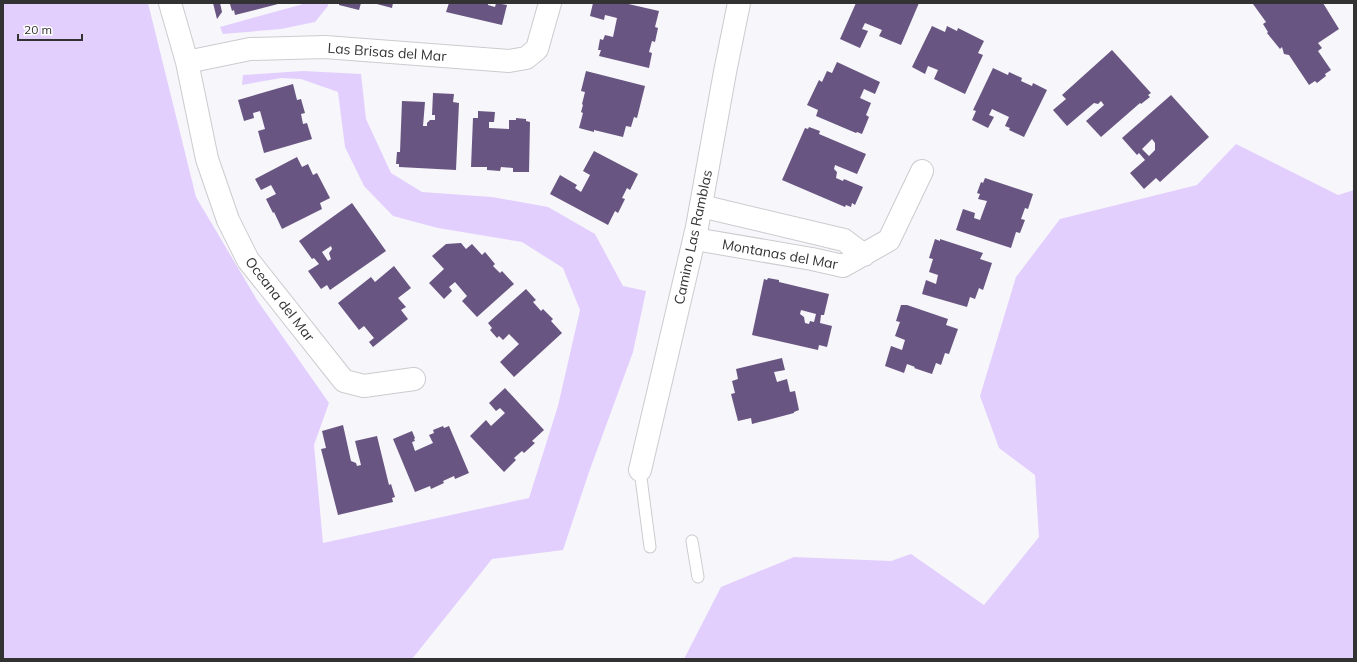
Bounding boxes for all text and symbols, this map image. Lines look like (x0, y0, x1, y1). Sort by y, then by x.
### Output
scale bar (18, 16, 82, 42)
text: 20 m (24, 22, 52, 37)
street label: Las Brisas del Mar (327, 39, 448, 65)
street label: Camino Las Ramblas (670, 168, 716, 306)
street label: Montanas del Mar (721, 235, 840, 273)
street label: Oceana del Mar (241, 253, 319, 346)

